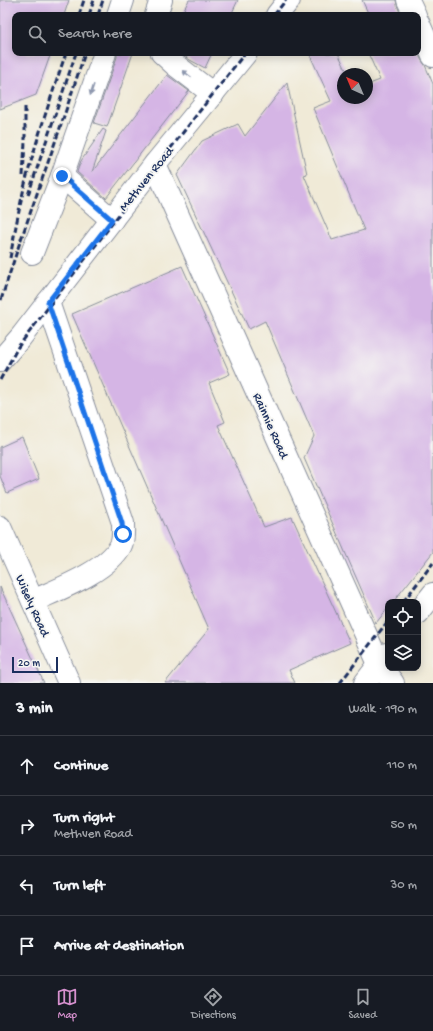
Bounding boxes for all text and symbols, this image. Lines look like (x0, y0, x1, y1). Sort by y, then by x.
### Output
search box (12, 12, 421, 56)
icon: search (26, 23, 48, 45)
text: Search here (58, 25, 132, 43)
north arrow (337, 68, 373, 104)
one-way arrow (182, 70, 193, 78)
one-way arrow (89, 84, 95, 96)
street label: Methven Road (117, 143, 178, 215)
route end (53, 167, 71, 185)
street label: Rainnie Road (249, 391, 291, 462)
route start (114, 525, 132, 543)
street label: Wisely Road (11, 573, 53, 641)
map controls (385, 599, 421, 671)
button: locate (385, 599, 421, 635)
button: layers (385, 635, 421, 671)
scale bar (12, 655, 58, 674)
text: 20 m (18, 658, 40, 670)
text: 3 min (16, 699, 53, 719)
text: Walk · 190 m (348, 702, 417, 717)
icon: ahead (16, 755, 38, 777)
text: Continue (54, 757, 108, 775)
text: 110 m (387, 758, 417, 773)
text: Turn right (54, 809, 114, 827)
icon: right (16, 815, 38, 837)
text: 50 m (390, 818, 417, 833)
text: Methven Road (54, 827, 132, 842)
icon: left (16, 875, 38, 897)
text: Turn left (54, 877, 105, 895)
text: 30 m (391, 878, 417, 893)
icon: arrive (16, 935, 38, 957)
text: Arrive at destination (54, 937, 184, 955)
tab: Map (56, 986, 78, 1022)
tab: Directions (191, 986, 236, 1022)
tab: Saved (348, 986, 377, 1022)

